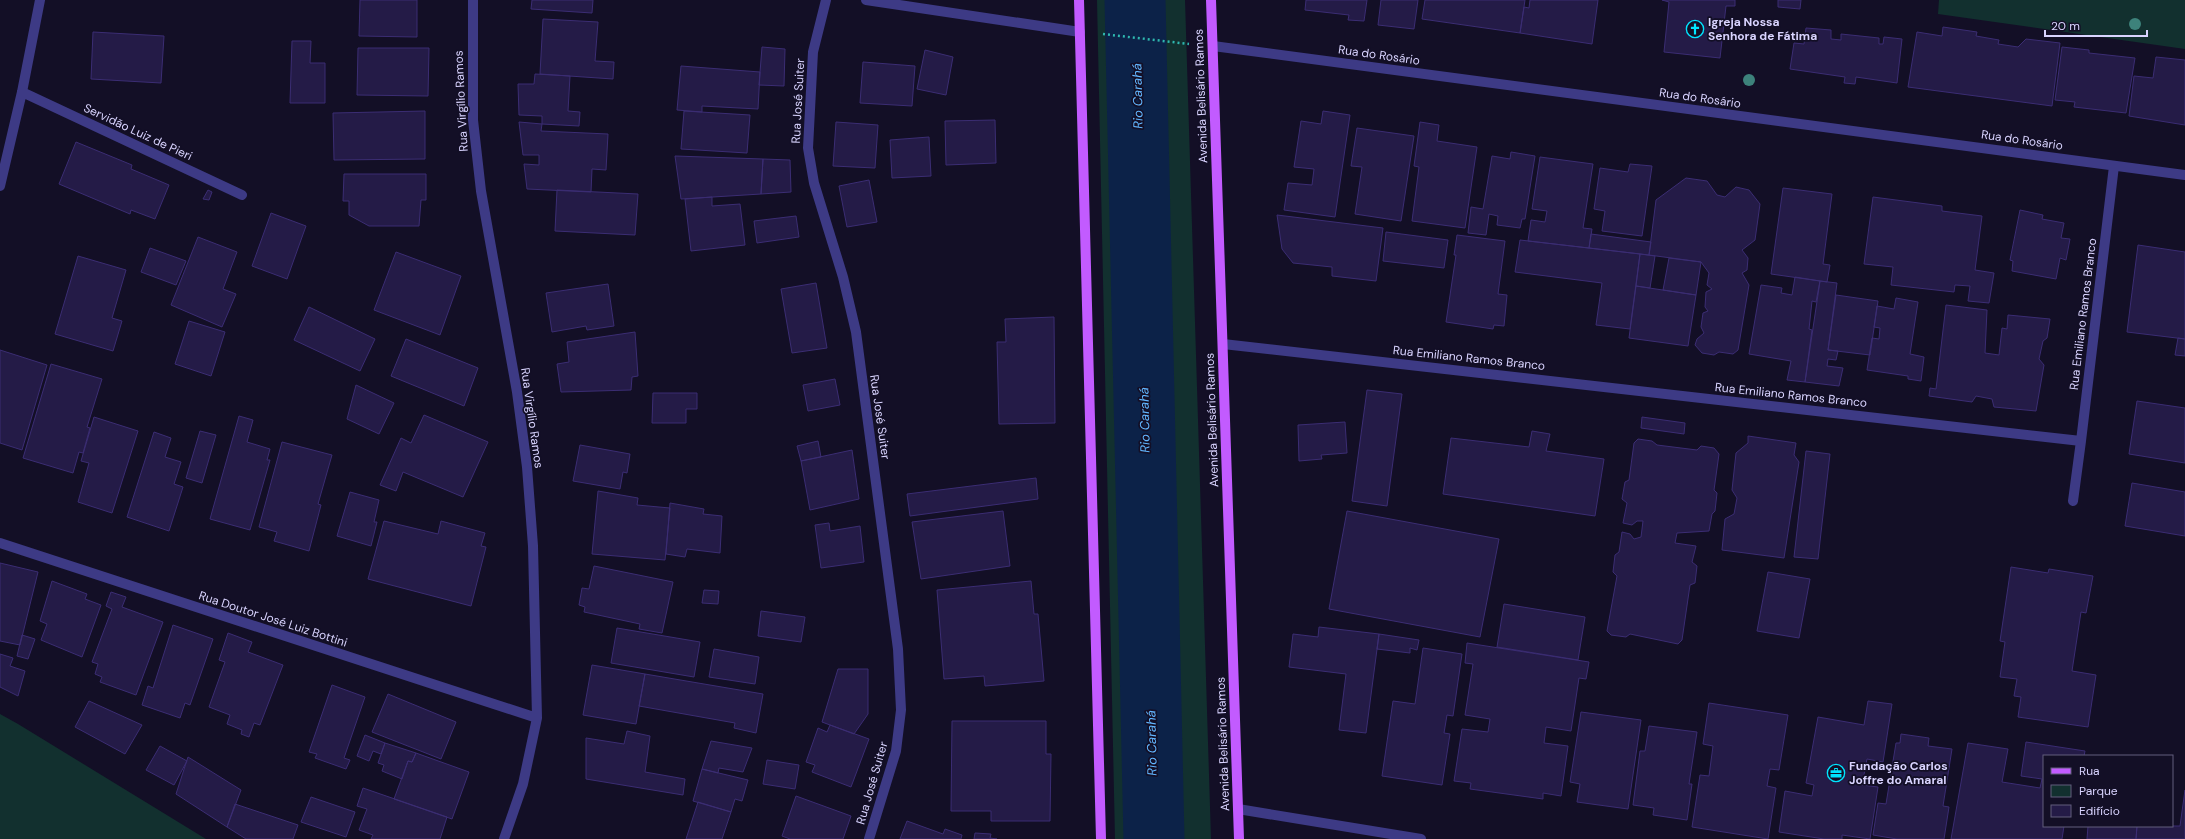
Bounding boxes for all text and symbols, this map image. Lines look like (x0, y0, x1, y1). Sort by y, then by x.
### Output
scale bar (2045, 12, 2147, 38)
place label: Igreja Nossa Senhora de Fátima (1708, 14, 1817, 44)
text: 20 m (2051, 18, 2080, 34)
church icon: Igreja Nossa Senhora de Fátima (1685, 19, 1705, 39)
street label: Avenida Belisário Ramos (1191, 29, 1211, 163)
street label: Rua do Rosário (1337, 41, 1421, 69)
street label: Rua Virgílio Ramos (450, 50, 472, 152)
street label: Rua José Suiter (788, 57, 808, 144)
water label: Rio Carahá (1128, 63, 1147, 129)
street label: Rua do Rosário (1658, 84, 1742, 112)
street label: Servidão Luiz de Pieri (81, 100, 195, 164)
street label: Rua do Rosário (1980, 126, 2064, 154)
street label: Rua Emiliano Ramos Branco (2066, 237, 2100, 391)
street label: Rua Emiliano Ramos Branco (1392, 342, 1546, 374)
street label: Avenida Belisário Ramos (1202, 353, 1222, 487)
street label: Rua Virgílio Ramos (517, 367, 547, 469)
street label: Rua José Suiter (866, 374, 894, 461)
street label: Rua Emiliano Ramos Branco (1714, 379, 1868, 411)
water label: Rio Carahá (1135, 387, 1154, 453)
street label: Rua Doutor José Luiz Bottini (197, 587, 349, 651)
street label: Avenida Belisário Ramos (1213, 677, 1233, 811)
water label: Rio Carahá (1142, 710, 1161, 776)
street label: Rua José Suiter (853, 739, 892, 826)
legend (2043, 755, 2173, 827)
place label: Fundação Carlos Joffre do Amaral (1849, 758, 1948, 788)
office icon: Fundação Carlos Joffre do Amaral (1826, 763, 1846, 783)
text: Rua (2079, 763, 2100, 779)
text: Parque (2079, 783, 2118, 799)
text: Edifício (2079, 803, 2120, 819)

